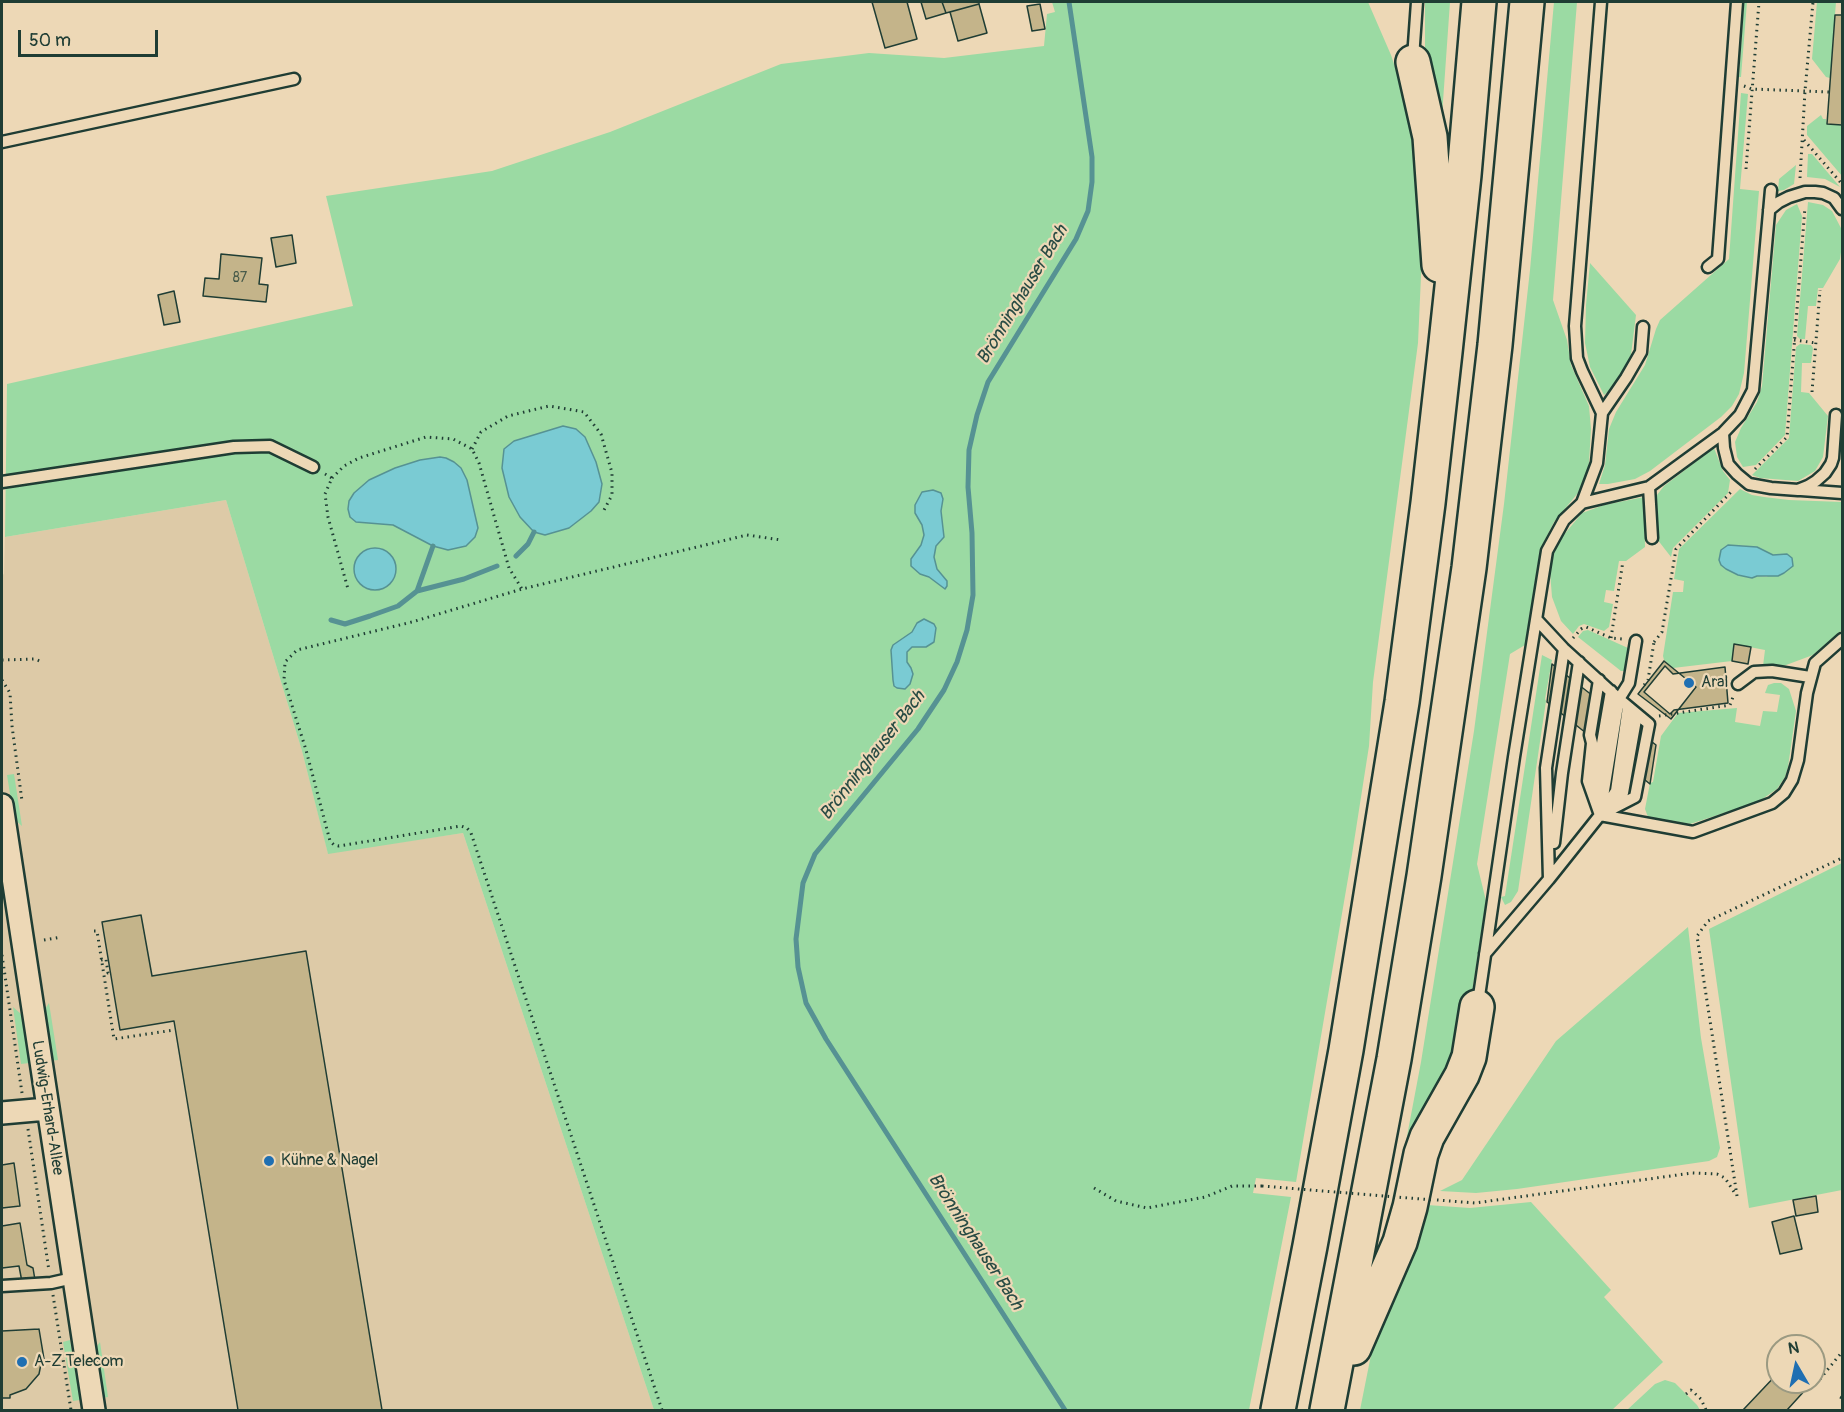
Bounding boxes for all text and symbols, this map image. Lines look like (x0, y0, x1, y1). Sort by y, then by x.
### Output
scale bar (21, 18, 160, 56)
text: 50 m (29, 29, 71, 52)
water label: Brönninghauser Bach (973, 222, 1073, 368)
house number: 87 (233, 270, 247, 286)
place label: Aral (1701, 673, 1728, 693)
marker: Aral (1682, 676, 1696, 690)
water label: Brönninghauser Bach (816, 687, 930, 825)
street label: Ludwig-Erhard-Allee (27, 1039, 67, 1177)
place label: Kühne & Nagel (281, 1151, 378, 1171)
marker: Kühne & Nagel (262, 1154, 276, 1168)
water label: Brönninghauser Bach (923, 1170, 1027, 1314)
north arrow (1766, 1334, 1826, 1394)
text: N (1787, 1337, 1800, 1359)
place label: A-Z Telecom (34, 1352, 124, 1372)
marker: A-Z Telecom (15, 1355, 29, 1369)

